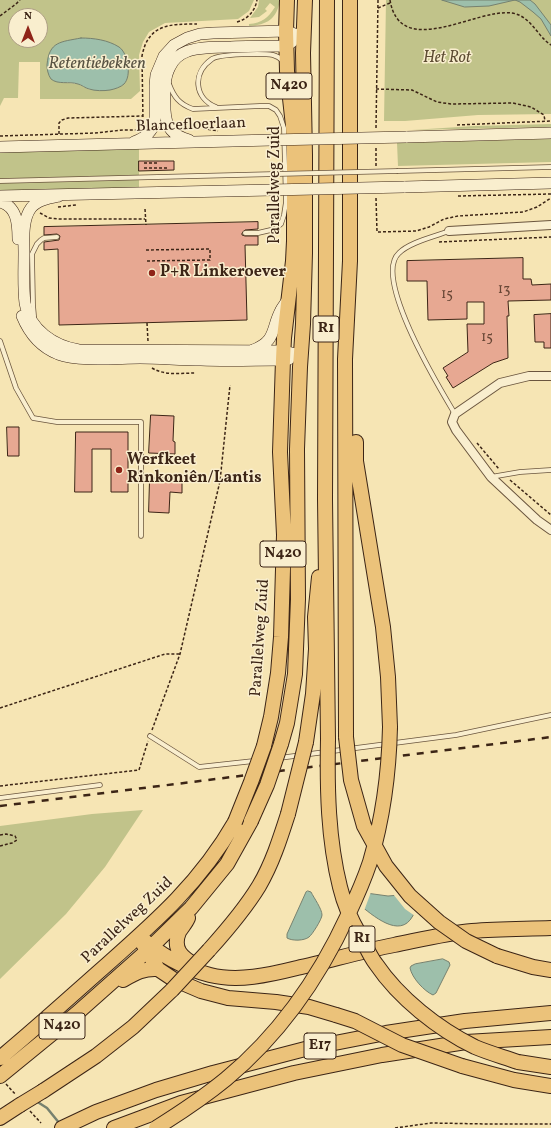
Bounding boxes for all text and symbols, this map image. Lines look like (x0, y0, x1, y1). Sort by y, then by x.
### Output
north arrow (8, 8, 48, 48)
text: N (24, 9, 32, 24)
park label: Het Rot (423, 49, 471, 69)
water label: Retentiebekken (48, 55, 146, 75)
road number: N420 (266, 73, 312, 99)
street label: Blancefloerlaan (136, 114, 246, 138)
street label: Parallelweg Zuid (266, 126, 286, 244)
place label: P+R Linkeroever (160, 263, 286, 283)
marker: P+R Linkeroever (147, 268, 157, 278)
house number: 13 (498, 282, 510, 298)
house number: 15 (441, 287, 453, 303)
road number: R1 (313, 316, 339, 342)
house number: 15 (481, 330, 493, 346)
place label: Werfkeet Rinkoniên/Lantis (127, 451, 262, 489)
marker: Werfkeet Rinkoniên/Lantis (114, 465, 124, 475)
road number: N420 (260, 541, 306, 567)
street label: Parallelweg Zuid (247, 578, 275, 698)
street label: Parallelweg Zuid (78, 874, 178, 968)
road number: R1 (349, 926, 375, 952)
road number: N420 (39, 1013, 85, 1039)
road number: E17 (304, 1033, 336, 1059)

